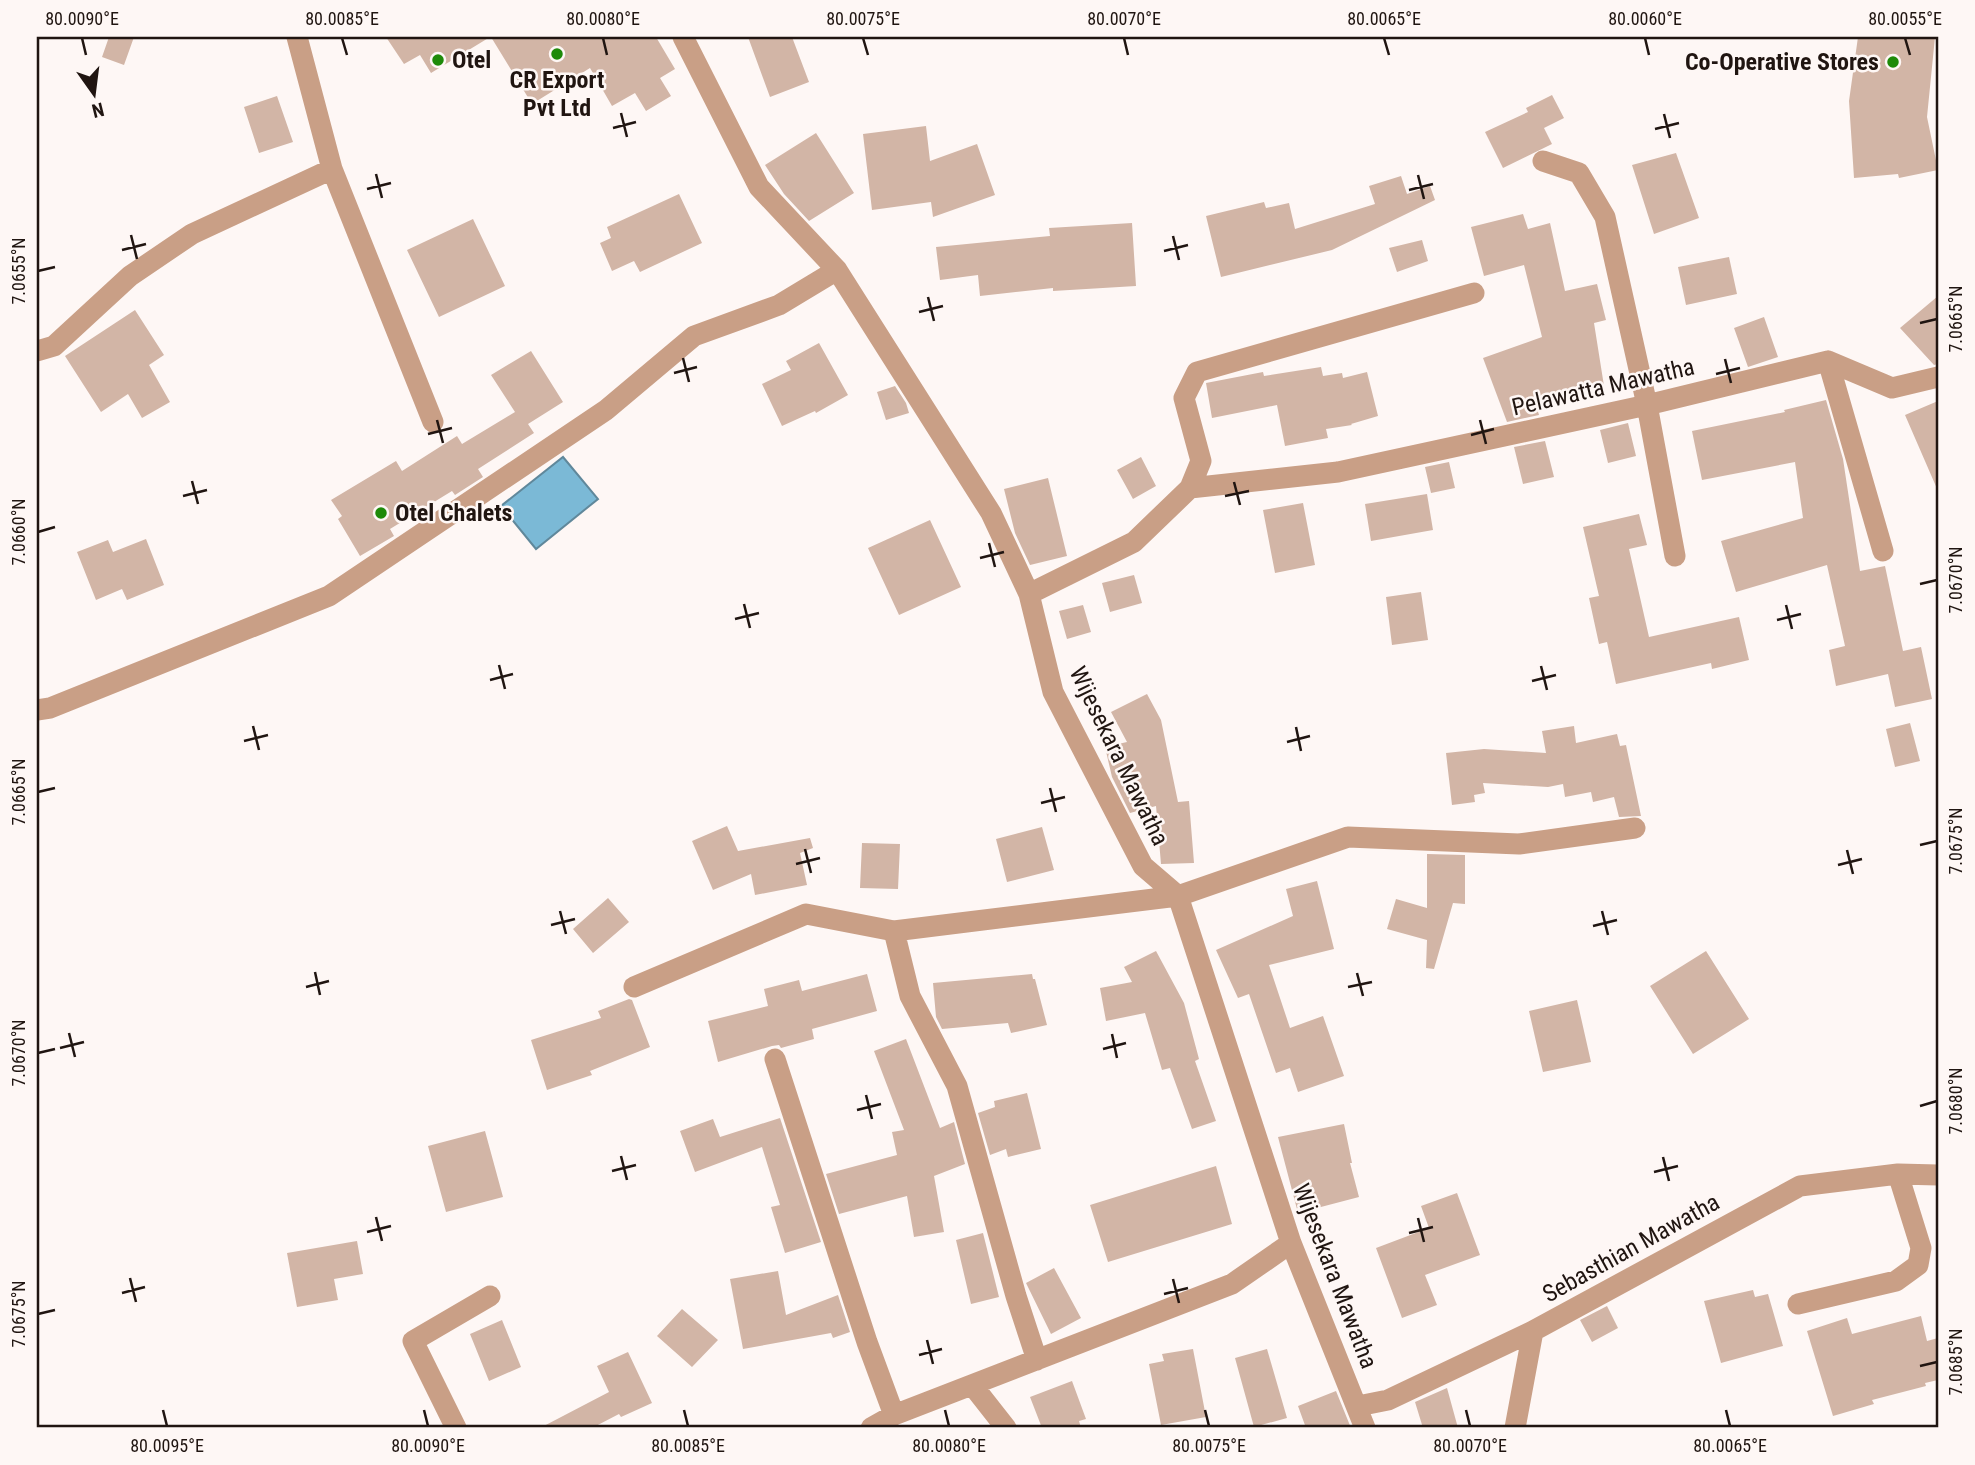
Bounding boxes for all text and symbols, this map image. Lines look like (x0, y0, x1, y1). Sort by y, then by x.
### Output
text: 80.0090°E (45, 8, 119, 29)
text: 80.0085°E (305, 8, 379, 29)
text: 80.0080°E (566, 8, 640, 29)
text: 80.0075°E (826, 8, 900, 29)
text: 80.0070°E (1087, 8, 1161, 29)
text: 80.0065°E (1347, 8, 1421, 29)
text: 80.0060°E (1608, 8, 1682, 29)
text: 80.0055°E (1868, 8, 1942, 29)
place label: Otel (452, 46, 491, 74)
marker: CR Export Pvt Ltd (549, 46, 565, 62)
place label: Co-Operative Stores (1685, 48, 1879, 76)
marker: Otel (430, 52, 446, 68)
marker: Co-Operative Stores (1885, 54, 1901, 70)
north arrow (60, 60, 130, 130)
place label: CR Export Pvt Ltd (510, 66, 604, 122)
text: N (90, 97, 106, 123)
text: 7.0655°N (8, 237, 29, 305)
text: 7.0665°N (1945, 285, 1966, 353)
street label: Pelawatta Mawatha (1509, 352, 1697, 422)
text: 7.0660°N (8, 498, 29, 566)
place label: Otel Chalets (395, 499, 513, 527)
marker: Otel Chalets (373, 505, 389, 521)
text: 7.0670°N (1945, 546, 1966, 614)
street label: Wijesekara Mawatha (1064, 662, 1174, 850)
text: 7.0665°N (8, 758, 29, 826)
text: 7.0675°N (1945, 807, 1966, 875)
text: 7.0670°N (8, 1019, 29, 1087)
text: 7.0680°N (1945, 1067, 1966, 1135)
street label: Wijesekara Mawatha (1287, 1180, 1383, 1372)
street label: Sebasthian Mawatha (1538, 1188, 1724, 1308)
text: 7.0675°N (8, 1280, 29, 1348)
text: 7.0685°N (1945, 1328, 1966, 1396)
text: 80.0095°E (130, 1435, 204, 1456)
text: 80.0090°E (391, 1435, 465, 1456)
text: 80.0085°E (651, 1435, 725, 1456)
text: 80.0080°E (912, 1435, 986, 1456)
text: 80.0075°E (1172, 1435, 1246, 1456)
text: 80.0070°E (1433, 1435, 1507, 1456)
text: 80.0065°E (1693, 1435, 1767, 1456)

